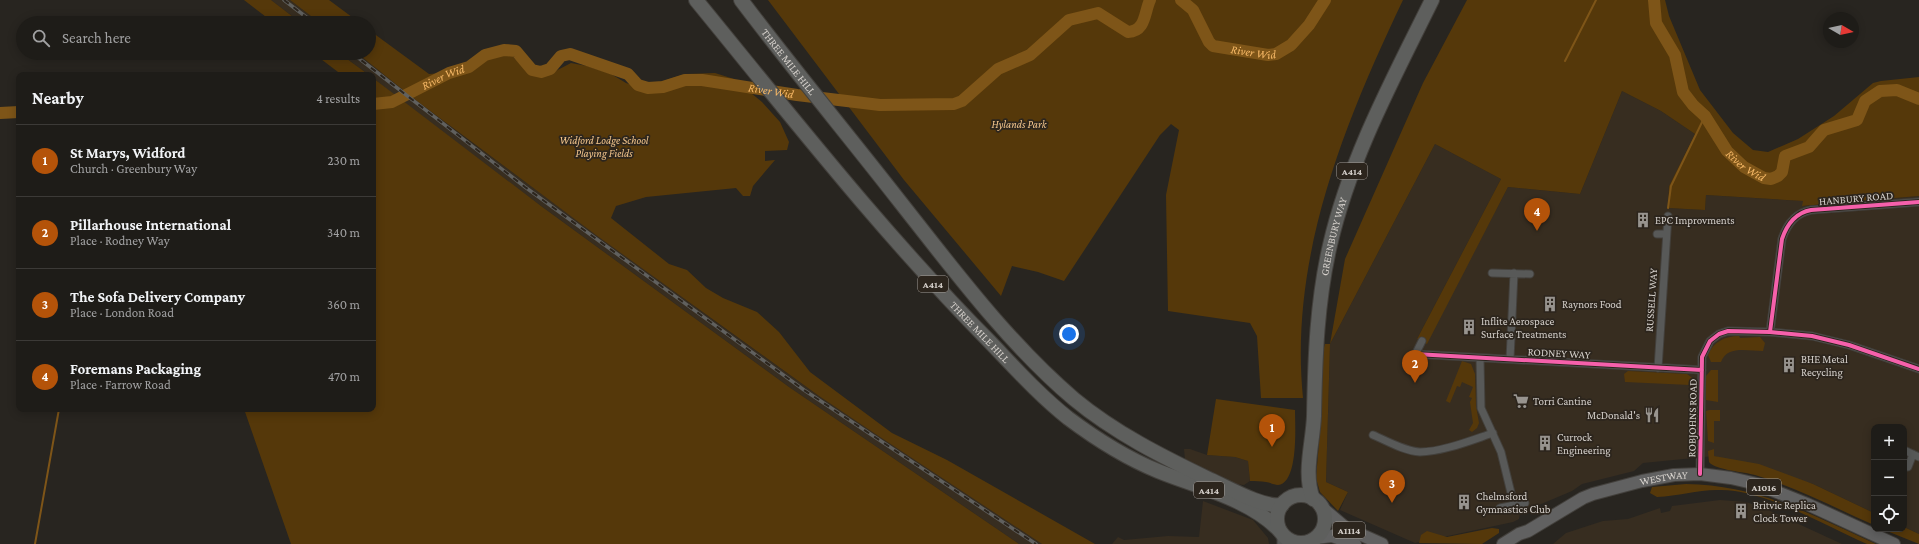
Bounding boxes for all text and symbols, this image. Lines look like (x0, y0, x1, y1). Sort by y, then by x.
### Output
north arrow (1823, 12, 1859, 48)
search box (16, 16, 376, 60)
street label: THREE MILE HILL (759, 26, 819, 98)
icon: search (30, 27, 52, 49)
text: Search here (62, 30, 131, 46)
water label: River Wid (1230, 42, 1277, 62)
water label: River Wid (419, 62, 466, 93)
water label: River Wid (747, 80, 795, 101)
text: Nearby (32, 89, 84, 108)
text: 4 results (316, 91, 360, 106)
park label: Hylands Park (992, 118, 1048, 131)
park label: Widford Lodge School Playing Fields (559, 134, 649, 160)
text: St Marys, Widford (70, 145, 186, 161)
water label: River Wid (1723, 147, 1768, 184)
text: 1 (43, 153, 47, 168)
text: 230 m (327, 153, 360, 168)
text: Church · Greenbury Way (70, 161, 197, 176)
road number: A414 (1337, 163, 1367, 179)
street label: HANBURY ROAD (1818, 189, 1894, 207)
street label: GREENBURY WAY (1318, 195, 1349, 277)
pin: 4 (1524, 198, 1550, 231)
building icon: EPC Improvments (1634, 211, 1652, 229)
place label: EPC Improvments (1655, 214, 1735, 227)
text: Pillarhouse International (70, 217, 231, 233)
text: 2 (42, 225, 48, 240)
text: 340 m (327, 225, 360, 240)
text: Place · Rodney Way (70, 233, 170, 248)
street label: RUSSELL WAY (1643, 268, 1659, 332)
road number: A414 (918, 276, 948, 292)
text: The Sofa Delivery Company (70, 289, 245, 305)
building icon: Raynors Food (1541, 295, 1559, 313)
text: 3 (42, 297, 48, 312)
text: 360 m (327, 297, 360, 312)
place label: Raynors Food (1562, 298, 1622, 311)
street label: THREE MILE HILL (948, 299, 1013, 366)
text: Place · London Road (70, 305, 174, 320)
place label: Inflite Aerospace Surface Treatments (1481, 315, 1566, 340)
building icon: Inflite Aerospace Surface Treatments (1460, 318, 1478, 336)
your location (1059, 324, 1079, 344)
street label: RODNEY WAY (1527, 345, 1591, 361)
pin: 2 (1402, 350, 1428, 383)
place label: BHE Metal Recycling (1801, 353, 1848, 379)
building icon: BHE Metal Recycling (1780, 356, 1798, 374)
text: Foremans Packaging (70, 361, 201, 377)
text: 4 (41, 369, 49, 384)
text: 470 m (328, 369, 360, 384)
text: Place · Farrow Road (70, 377, 171, 392)
street label: ROBJOHNS ROAD (1685, 379, 1700, 457)
supermarket icon: Torri Cantine (1512, 392, 1530, 410)
place label: Torri Cantine (1533, 395, 1592, 407)
restaurant icon: McDonald's (1643, 406, 1661, 424)
place label: McDonald's (1587, 409, 1640, 421)
pin: 1 (1259, 414, 1285, 447)
map controls (1871, 424, 1907, 532)
button: + (1871, 424, 1907, 460)
place label: Currock Engineering (1557, 431, 1611, 457)
building icon: Currock Engineering (1536, 434, 1554, 452)
button: − (1871, 460, 1907, 496)
street label: WESTWAY (1639, 468, 1688, 487)
pin: 3 (1379, 470, 1405, 503)
road number: A1016 (1747, 479, 1781, 495)
road number: A414 (1194, 482, 1224, 498)
place label: Chelmsford Gymnastics Club (1476, 490, 1551, 516)
building icon: Chelmsford Gymnastics Club (1455, 493, 1473, 511)
button: locate (1871, 496, 1907, 532)
place label: Britvic Replica Clock Tower (1753, 499, 1816, 524)
building icon: Britvic Replica Clock Tower (1732, 502, 1750, 520)
road number: A1114 (1333, 522, 1365, 538)

